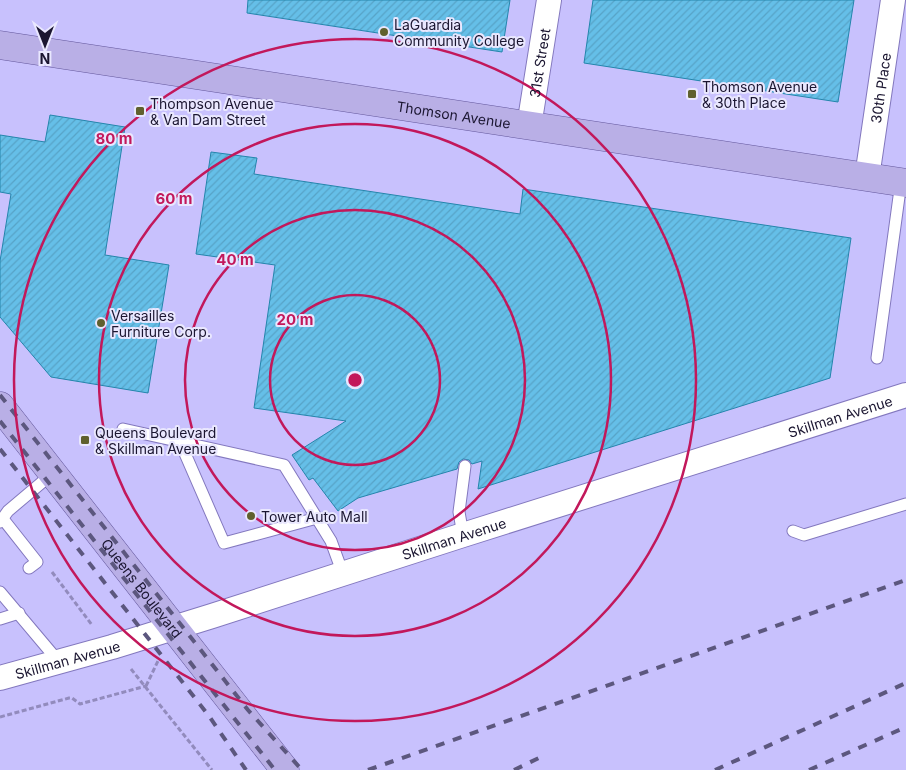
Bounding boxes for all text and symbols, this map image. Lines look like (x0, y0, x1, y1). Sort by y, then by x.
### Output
place label: LaGuardia Community College (394, 16, 524, 49)
north arrow (20, 20, 70, 70)
marker: LaGuardia Community College (378, 26, 390, 38)
street label: 31st Street (525, 27, 553, 99)
text: N (40, 50, 50, 67)
street label: 30th Place (867, 52, 894, 124)
place label: Thomson Avenue & 30th Place (702, 78, 817, 111)
marker: Thomson Avenue & 30th Place (686, 88, 698, 100)
place label: Thompson Avenue & Van Dam Street (150, 95, 274, 128)
street label: Thomson Avenue (396, 97, 512, 131)
marker: Thompson Avenue & Van Dam Street (134, 105, 146, 117)
text: 80 m (95, 129, 133, 148)
text: 60 m (155, 189, 193, 208)
text: 40 m (216, 250, 254, 269)
place label: Versailles Furniture Corp. (111, 307, 211, 340)
text: 20 m (277, 310, 313, 329)
marker: Versailles Furniture Corp. (95, 317, 107, 329)
centre of rings (346, 371, 364, 389)
street label: Skillman Avenue (786, 391, 894, 440)
place label: Queens Boulevard & Skillman Avenue (95, 424, 216, 457)
marker: Queens Boulevard & Skillman Avenue (79, 434, 91, 446)
place label: Tower Auto Mall (261, 508, 368, 525)
marker: Tower Auto Mall (245, 510, 257, 522)
street label: Skillman Avenue (400, 513, 508, 563)
street label: Queens Boulevard (98, 535, 187, 641)
street label: Skillman Avenue (13, 637, 122, 682)

